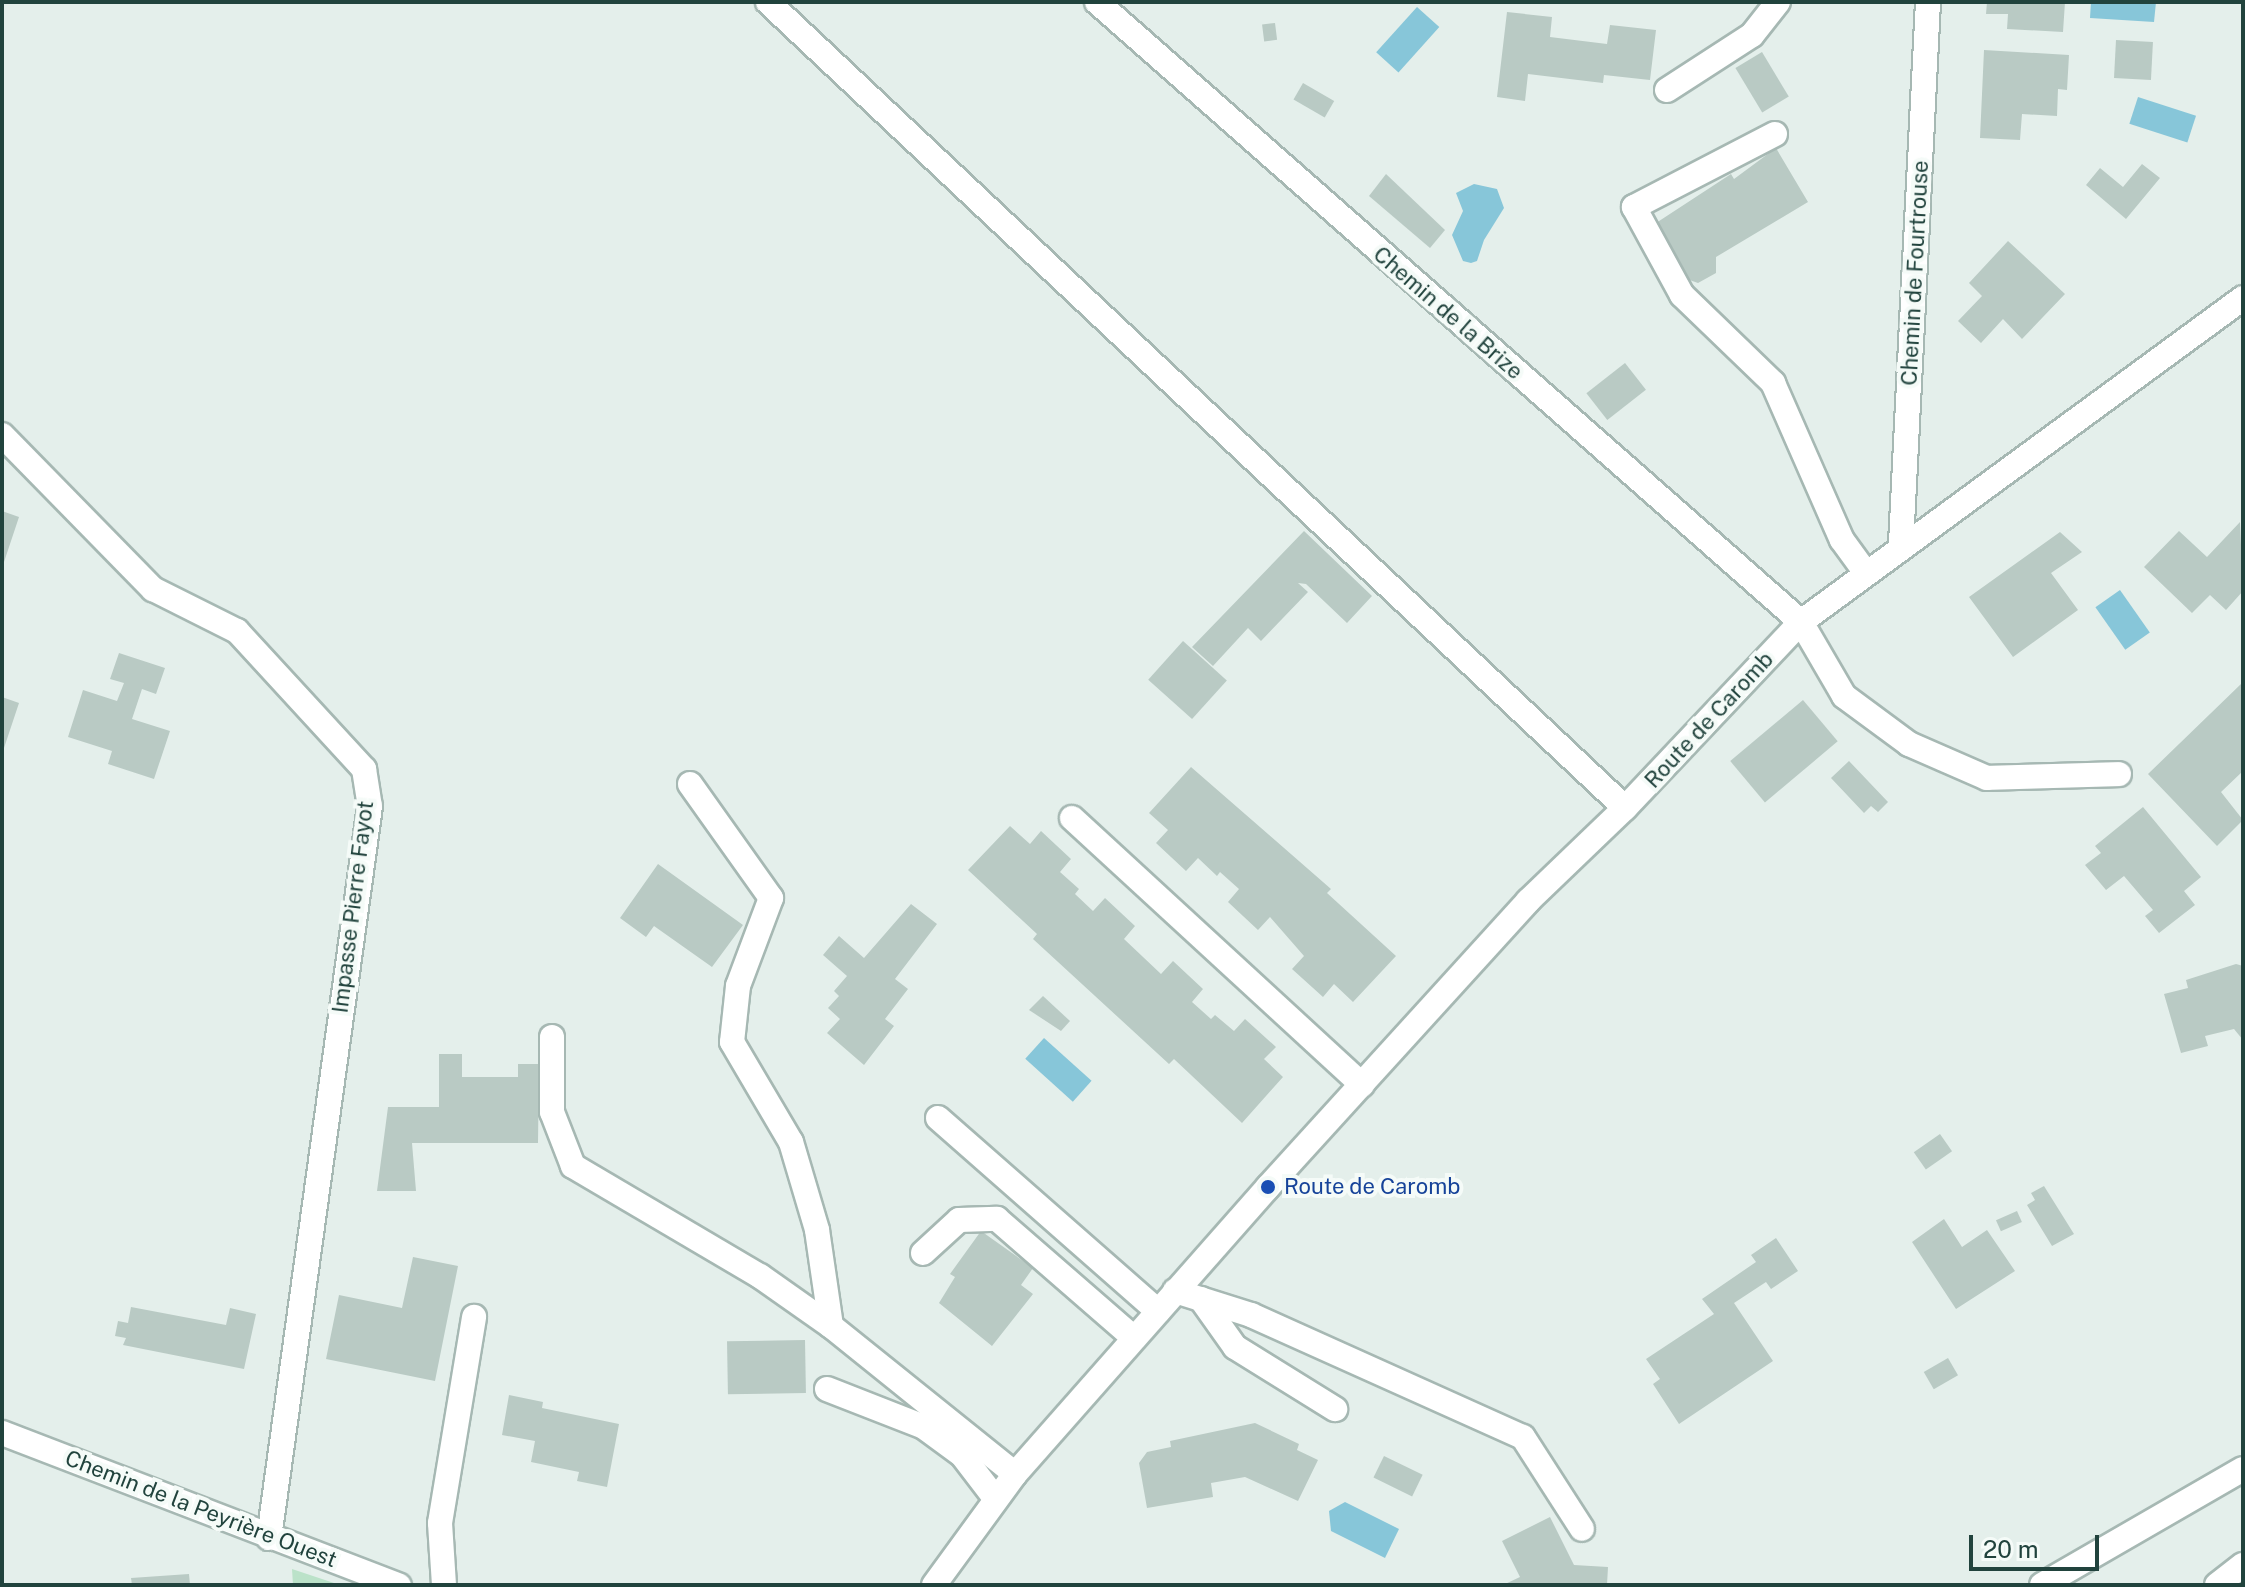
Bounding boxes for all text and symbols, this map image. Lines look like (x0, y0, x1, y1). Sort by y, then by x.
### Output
street label: Chemin de Fourtrouse (1896, 159, 1934, 387)
street label: Chemin de la Brize (1368, 241, 1528, 385)
street label: Route de Caromb (1639, 646, 1779, 794)
street label: Impasse Pierre Fayot (327, 799, 379, 1015)
place label: Route de Caromb (1284, 1174, 1461, 1200)
marker: Route de Caromb (1259, 1178, 1277, 1196)
street label: Chemin de la Peyrière Ouest (61, 1445, 341, 1573)
scale bar (1973, 1519, 2103, 1569)
text: 20 m (1983, 1535, 2039, 1563)

